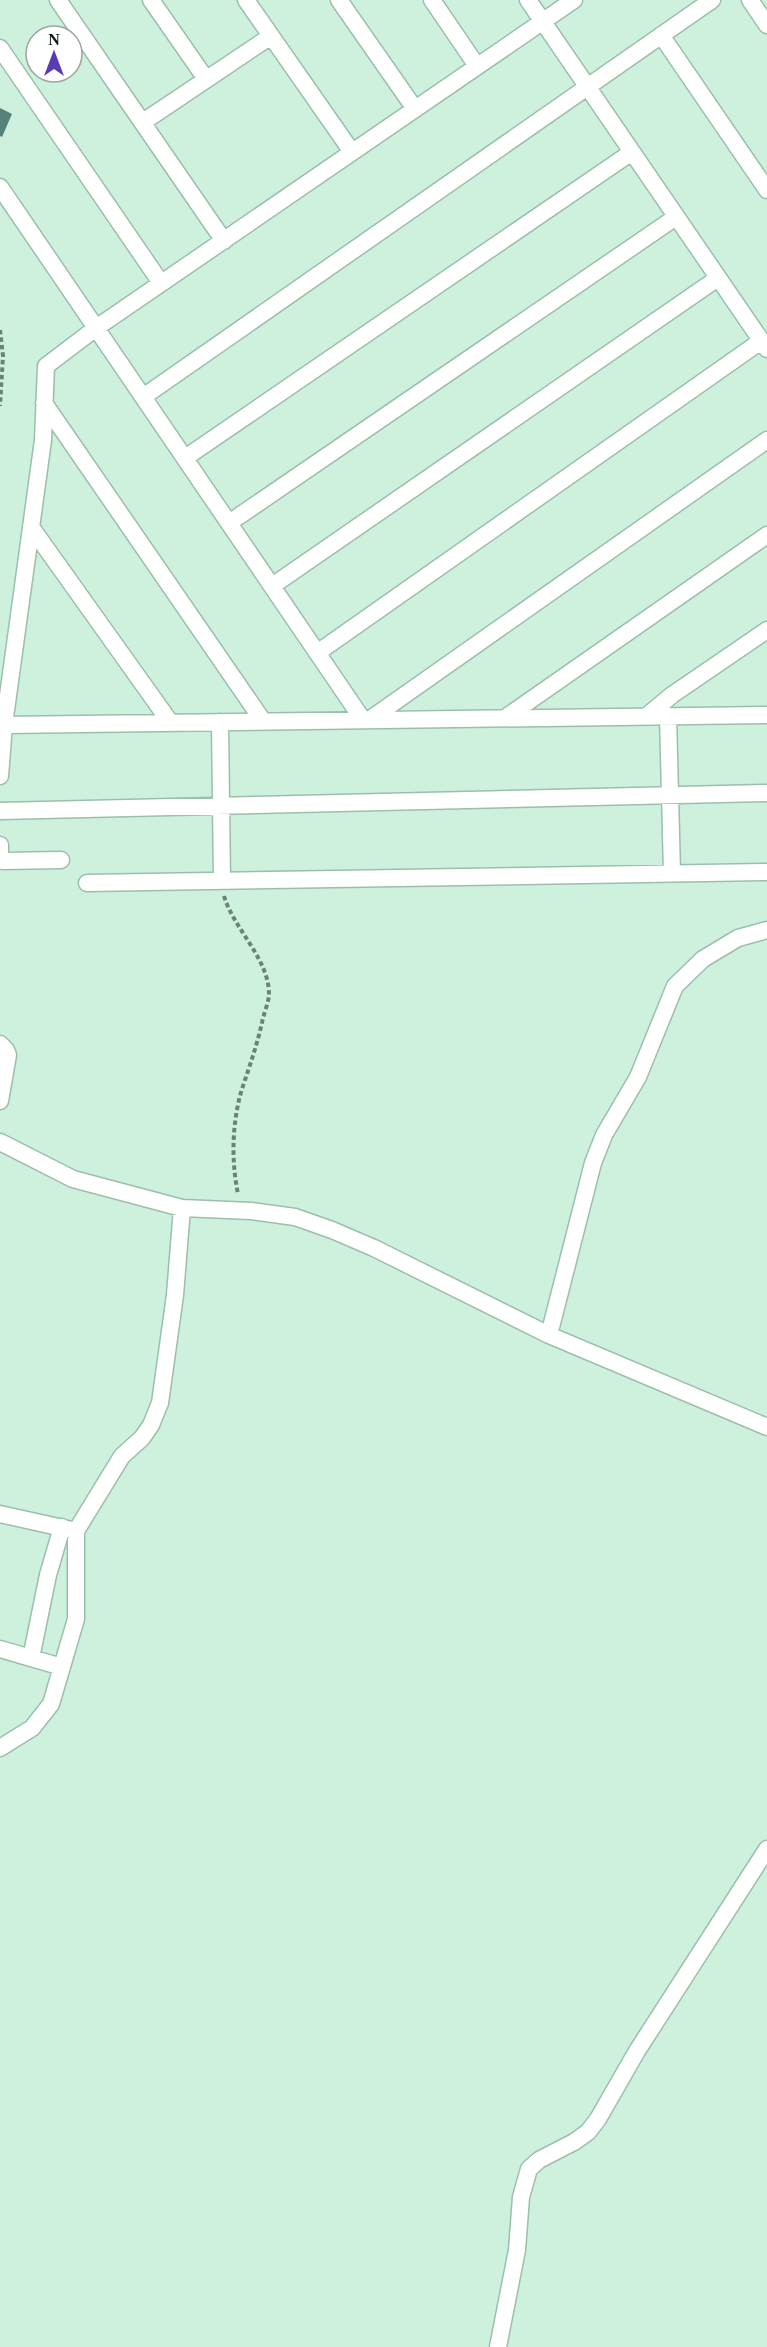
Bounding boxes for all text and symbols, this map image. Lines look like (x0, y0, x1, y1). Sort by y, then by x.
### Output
north arrow (24, 24, 84, 84)
text: N (48, 31, 60, 48)

